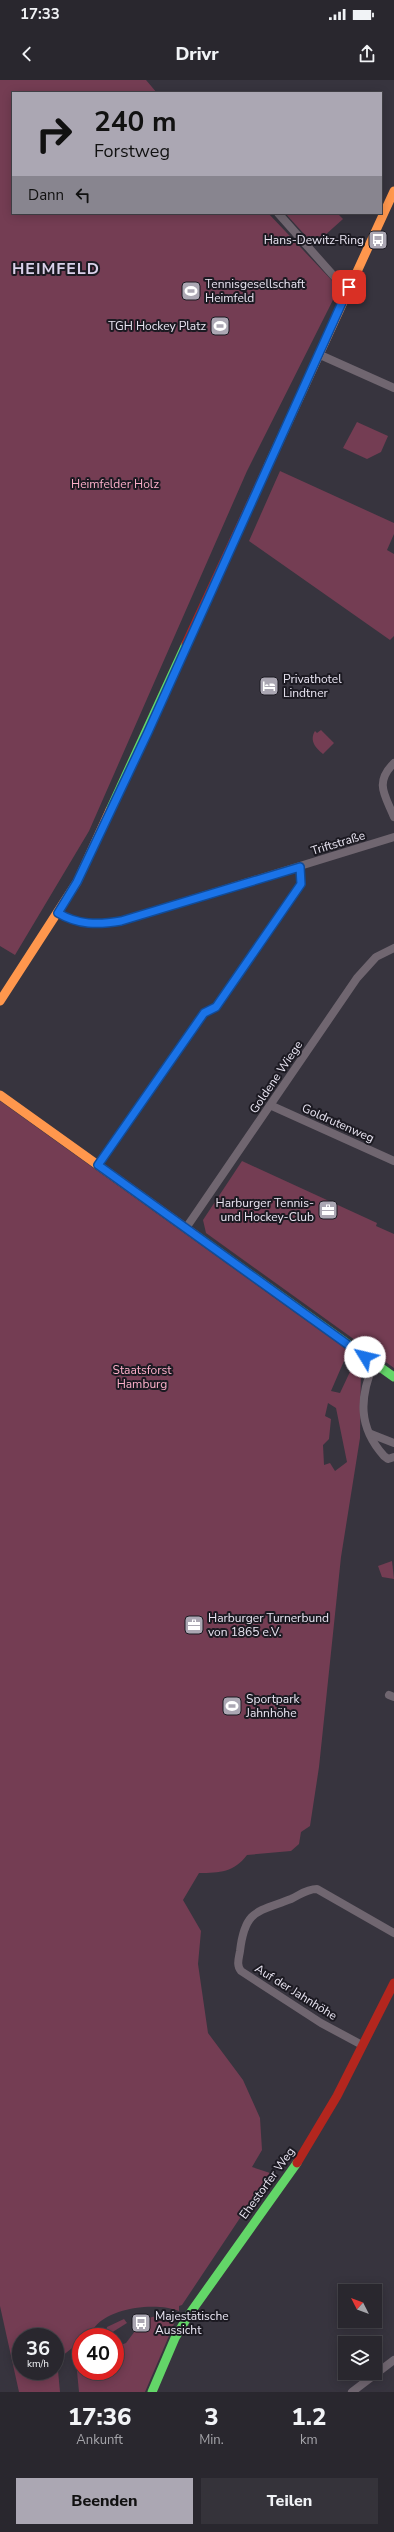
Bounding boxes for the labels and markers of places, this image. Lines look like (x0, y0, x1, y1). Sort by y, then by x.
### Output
bus stop icon: Hans-Dewitz-Ring (367, 229, 389, 251)
place label: Hans-Dewitz-Ring (264, 232, 364, 248)
pin (332, 270, 366, 304)
place label: Tennisgesellschaft Heimfeld (205, 276, 306, 306)
sports icon: Tennisgesellschaft Heimfeld (180, 280, 202, 302)
sports icon: TGH Hockey Platz (209, 315, 231, 337)
place label: TGH Hockey Platz (108, 318, 206, 334)
place label: Privathotel Lindtner (283, 671, 342, 701)
hotel icon: Privathotel Lindtner (258, 675, 280, 697)
place label: Harburger Tennis- und Hockey-Club (216, 1195, 314, 1225)
office icon: Harburger Tennis- und Hockey-Club (317, 1199, 339, 1221)
place label: Harburger Turnerbund von 1865 e.V. (208, 1610, 329, 1640)
office icon: Harburger Turnerbund von 1865 e.V. (183, 1614, 205, 1636)
place label: Sportpark Jahnhöhe (245, 1691, 301, 1721)
sports icon: Sportpark Jahnhöhe (221, 1695, 243, 1717)
place label: Majestätische Aussicht (155, 2308, 229, 2338)
bus stop icon: Majestätische Aussicht (130, 2312, 152, 2334)

